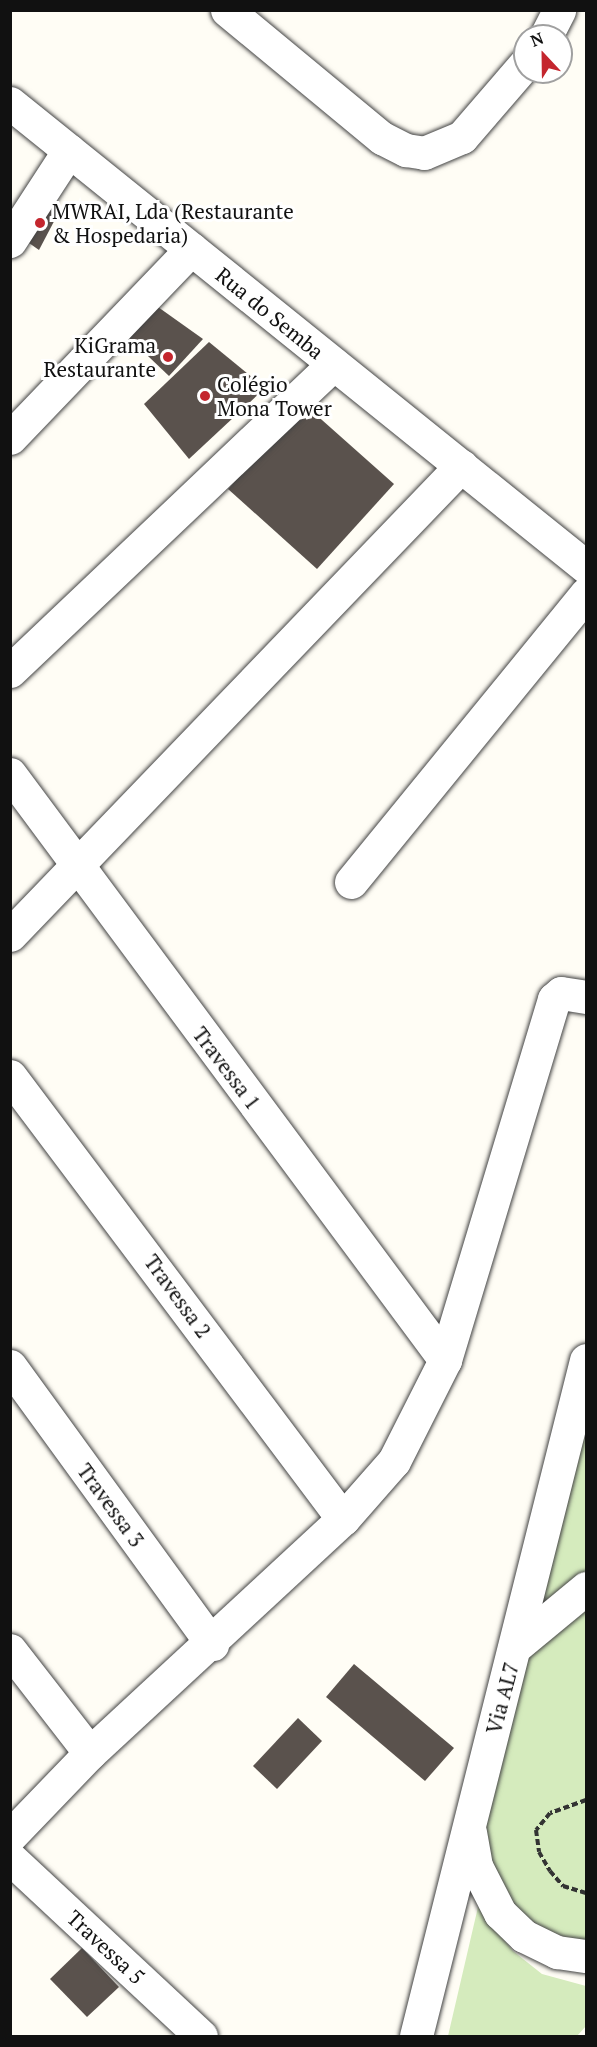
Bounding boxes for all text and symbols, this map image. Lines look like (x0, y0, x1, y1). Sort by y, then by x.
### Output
north arrow (513, 24, 573, 84)
text: N (527, 27, 547, 52)
place label: MWRAI, Lda (Restaurante & Hospedaria) (52, 198, 295, 248)
marker: MWRAI, Lda (Restaurante & Hospedaria) (33, 216, 47, 230)
street label: Rua do Semba (211, 262, 329, 364)
place label: KiGrama Restaurante (43, 332, 156, 382)
marker: KiGrama Restaurante (161, 350, 175, 364)
place label: Colégio Mona Tower (217, 371, 332, 421)
marker: Colégio Mona Tower (198, 389, 212, 403)
street label: Travessa 1 (188, 1022, 266, 1114)
street label: Travessa 2 (139, 1249, 217, 1343)
street label: Travessa 3 (72, 1458, 150, 1552)
street label: Via AL7 (480, 1659, 524, 1737)
street label: Travessa 5 (62, 1905, 150, 1989)

